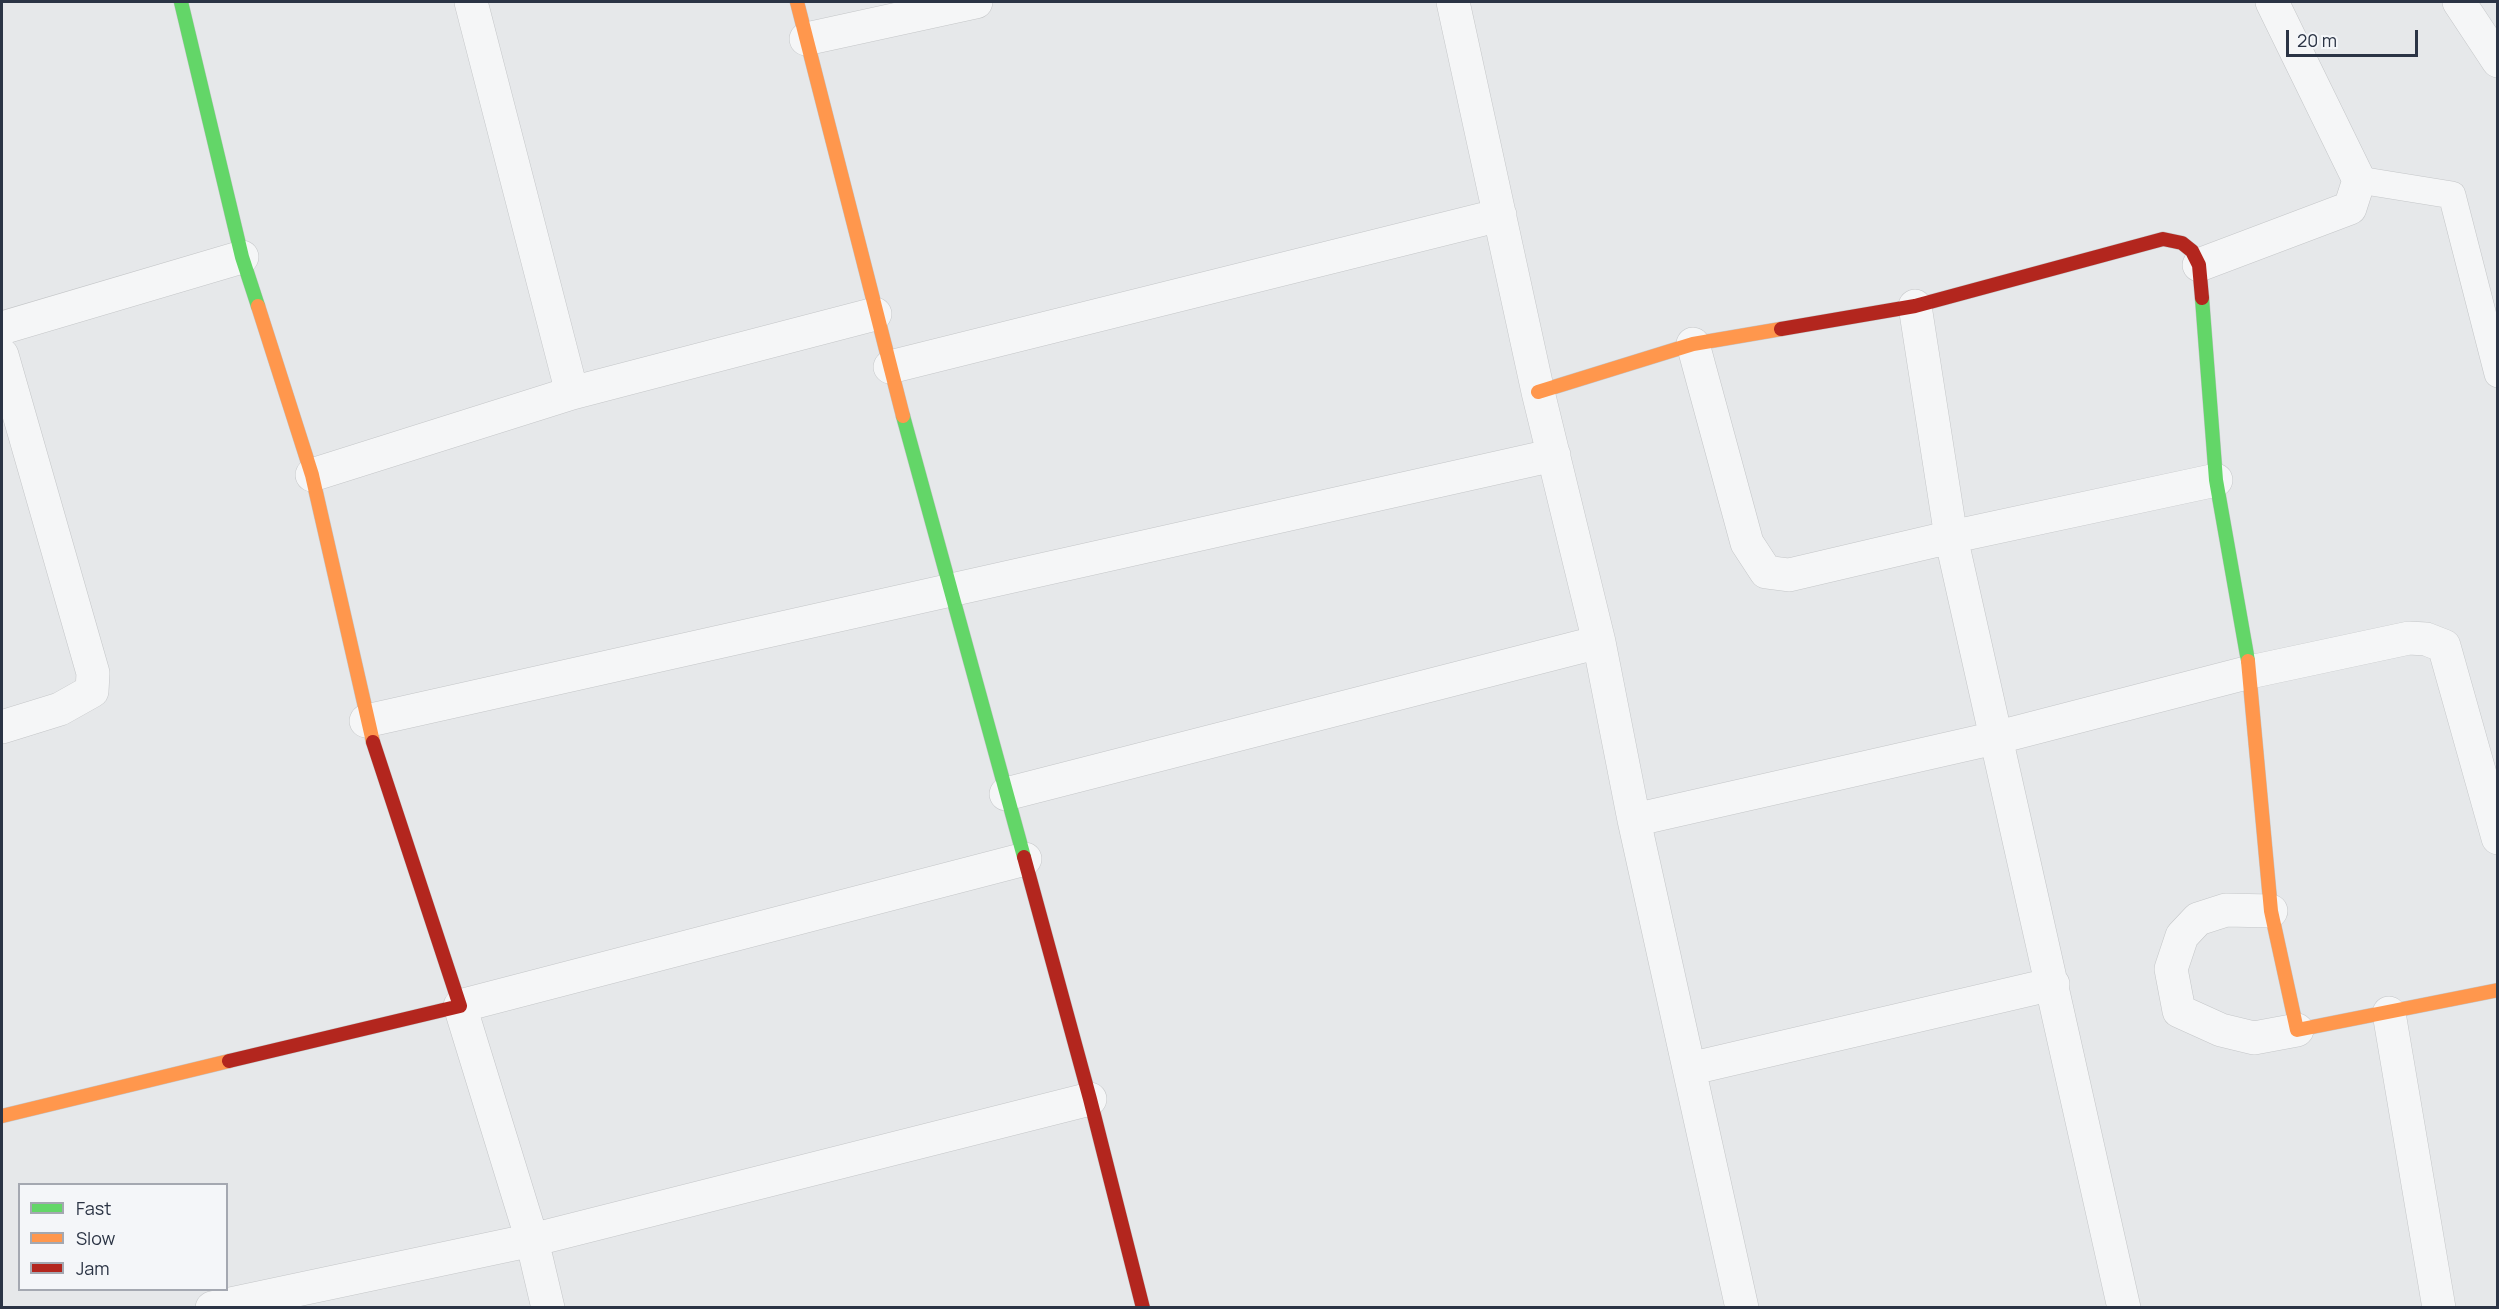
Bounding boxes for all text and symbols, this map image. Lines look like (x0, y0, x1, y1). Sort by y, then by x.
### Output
scale bar (2289, 18, 2421, 56)
text: 20 m (2297, 28, 2337, 52)
legend (18, 1183, 228, 1291)
text: Fast (76, 1196, 111, 1220)
text: Slow (76, 1226, 115, 1250)
text: Jam (76, 1256, 110, 1280)

